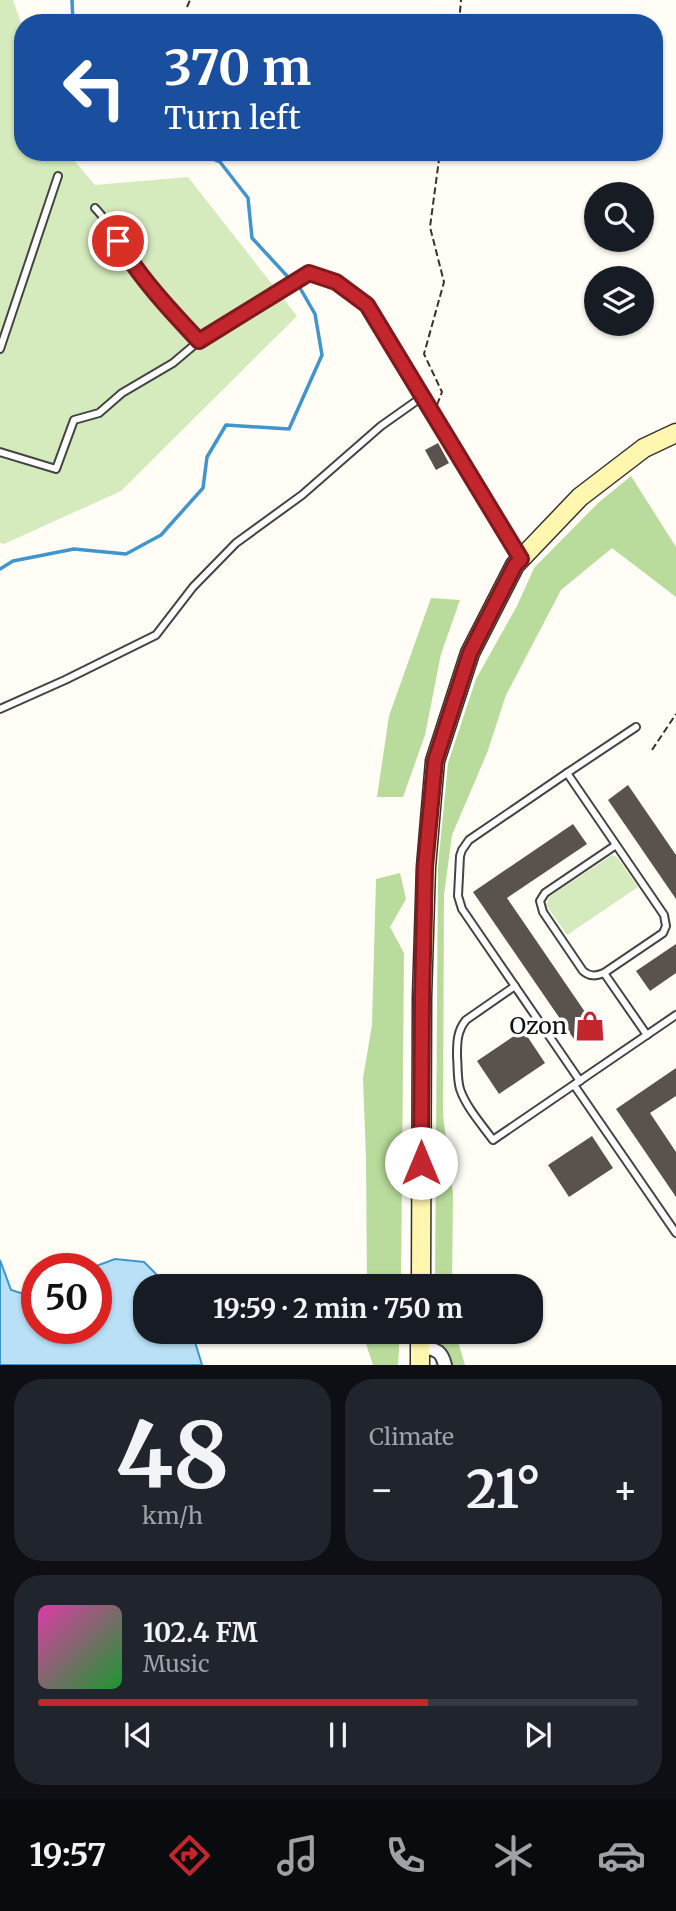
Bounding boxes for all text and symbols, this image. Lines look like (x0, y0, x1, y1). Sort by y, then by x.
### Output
text: 370 m (164, 37, 311, 98)
icon: left (49, 42, 140, 133)
text: Turn left (164, 98, 301, 138)
map controls (584, 182, 654, 336)
button: search (584, 182, 654, 252)
pin (88, 211, 148, 271)
icon: arrive (99, 222, 137, 260)
button: layers (584, 266, 654, 336)
shop icon: Ozon (573, 1009, 607, 1043)
place label: Ozon (509, 1011, 567, 1040)
position arrow (384, 1126, 458, 1200)
speed limit sign: 50 (21, 1253, 112, 1344)
text: 19:59 · 2 min · 750 m (213, 1292, 463, 1325)
text: 48 (116, 1398, 230, 1513)
text: Climate (369, 1422, 454, 1451)
text: 21° (466, 1457, 541, 1522)
text: − (369, 1466, 394, 1513)
text: + (613, 1466, 638, 1513)
text: km/h (142, 1501, 203, 1530)
text: 102.4 FM (143, 1616, 258, 1649)
text: Music (143, 1649, 210, 1678)
icon: previous (119, 1716, 157, 1754)
icon: pause (319, 1716, 357, 1754)
icon: next (519, 1716, 557, 1754)
icon: directions (165, 1831, 214, 1880)
icon: music (273, 1831, 322, 1880)
icon: phone (381, 1831, 430, 1880)
icon: climate (489, 1831, 538, 1880)
icon: car (597, 1831, 646, 1880)
text: 19:57 (30, 1835, 106, 1875)

